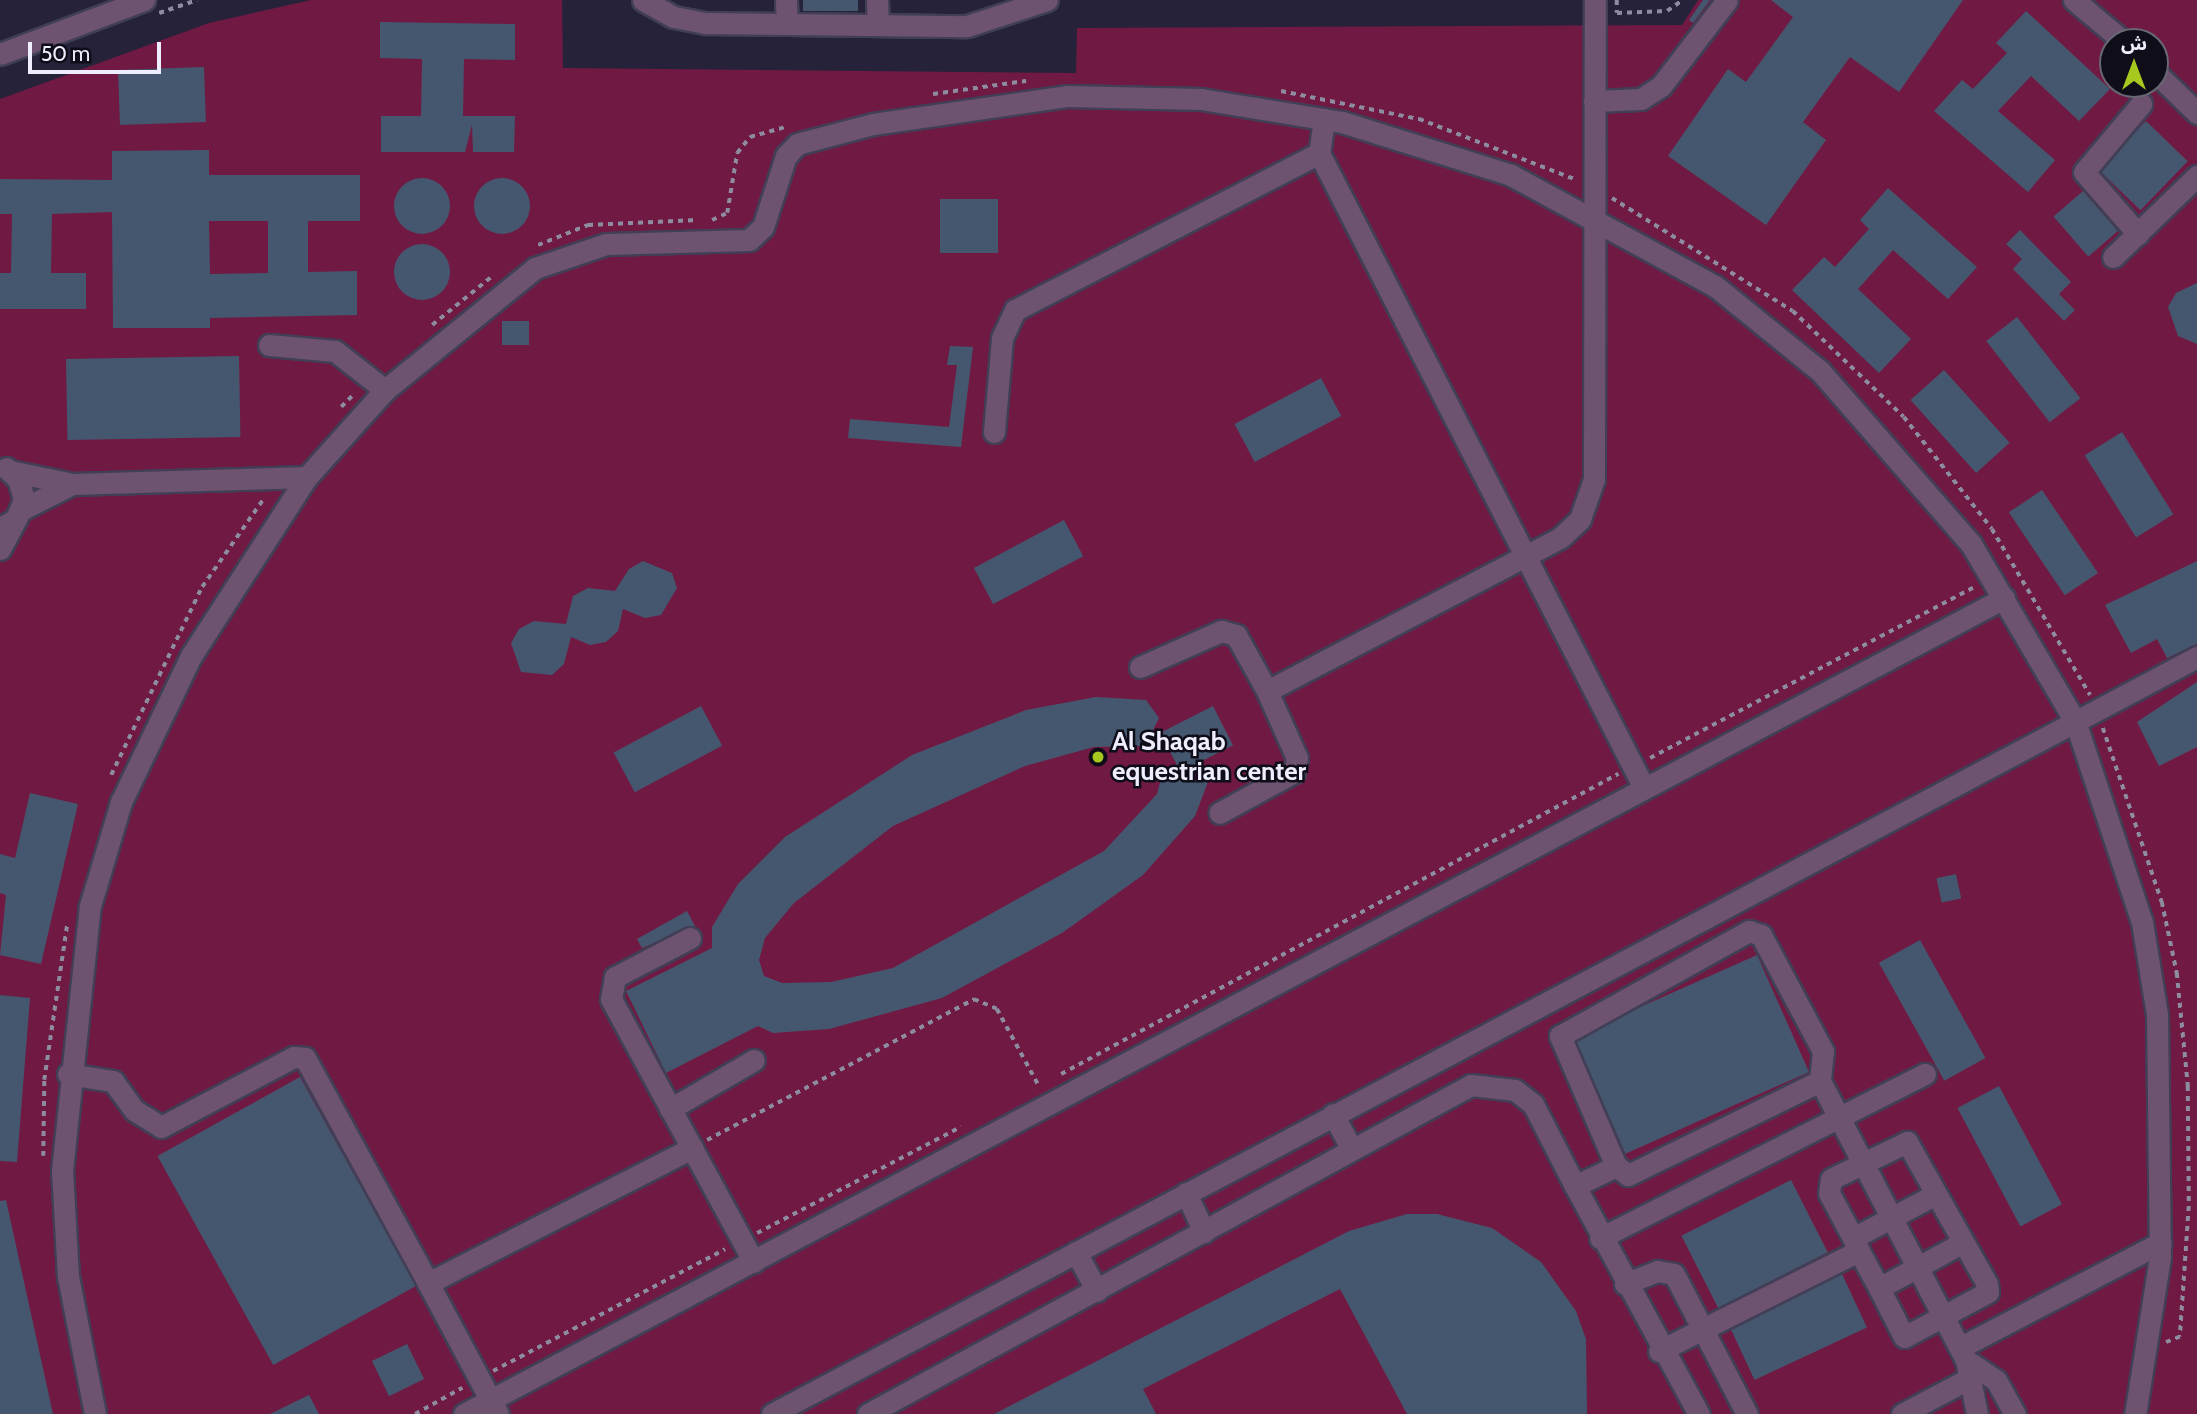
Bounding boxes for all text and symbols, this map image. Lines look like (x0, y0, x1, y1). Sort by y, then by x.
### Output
scale bar (32, 28, 164, 72)
north arrow (2099, 28, 2169, 98)
text: ش (2121, 32, 2147, 55)
text: 50 m (41, 41, 90, 66)
place label: Al Shaqab equestrian center (1112, 726, 1306, 788)
marker: Al Shaqab equestrian center (1090, 749, 1106, 765)

